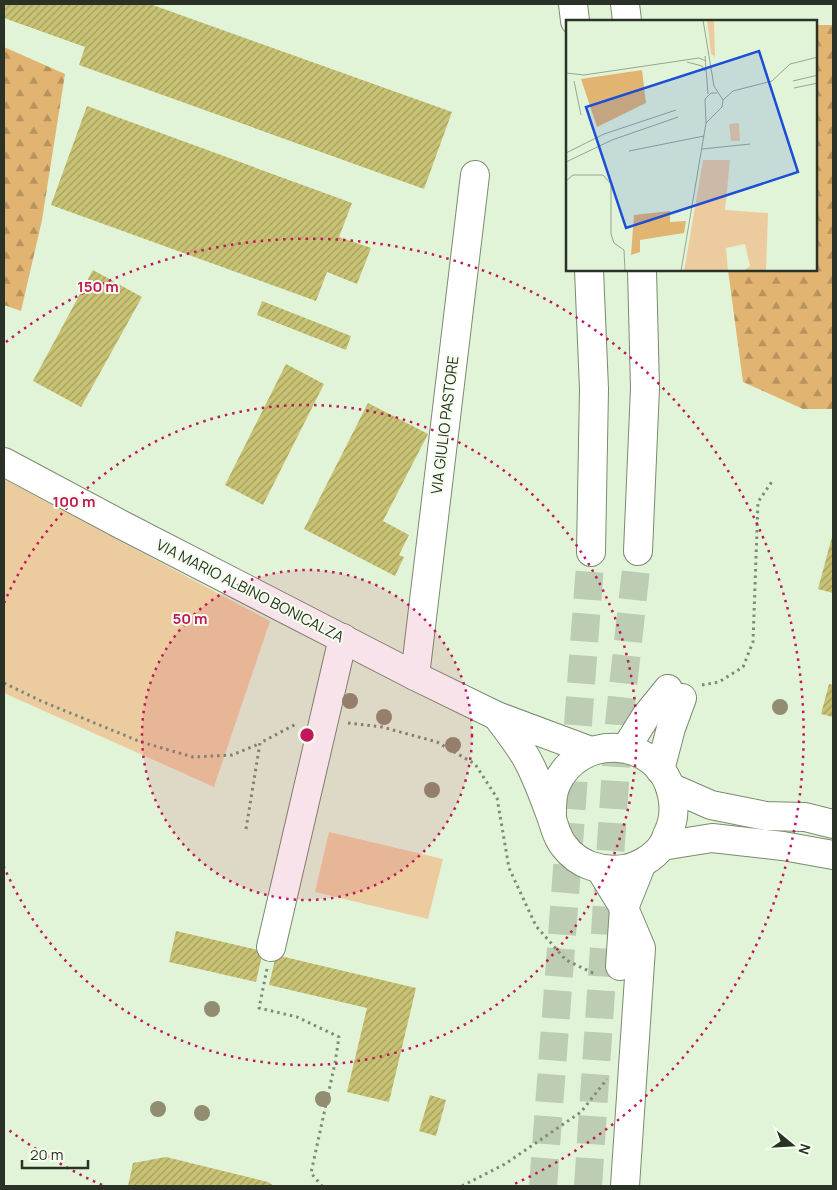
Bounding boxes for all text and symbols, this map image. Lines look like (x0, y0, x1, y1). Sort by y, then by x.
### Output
inset map (566, 20, 817, 271)
text: 150 m (77, 276, 119, 297)
street label: VIA GIULIO PASTORE (426, 355, 463, 495)
text: 100 m (53, 491, 95, 512)
street label: VIA MARIO ALBINO BONICALZA (153, 534, 348, 647)
text: 50 m (172, 608, 208, 629)
centre of rings (298, 726, 316, 744)
north arrow (767, 1120, 817, 1170)
scale bar (22, 1138, 89, 1170)
text: N (794, 1141, 815, 1157)
text: 20 m (30, 1144, 63, 1165)

